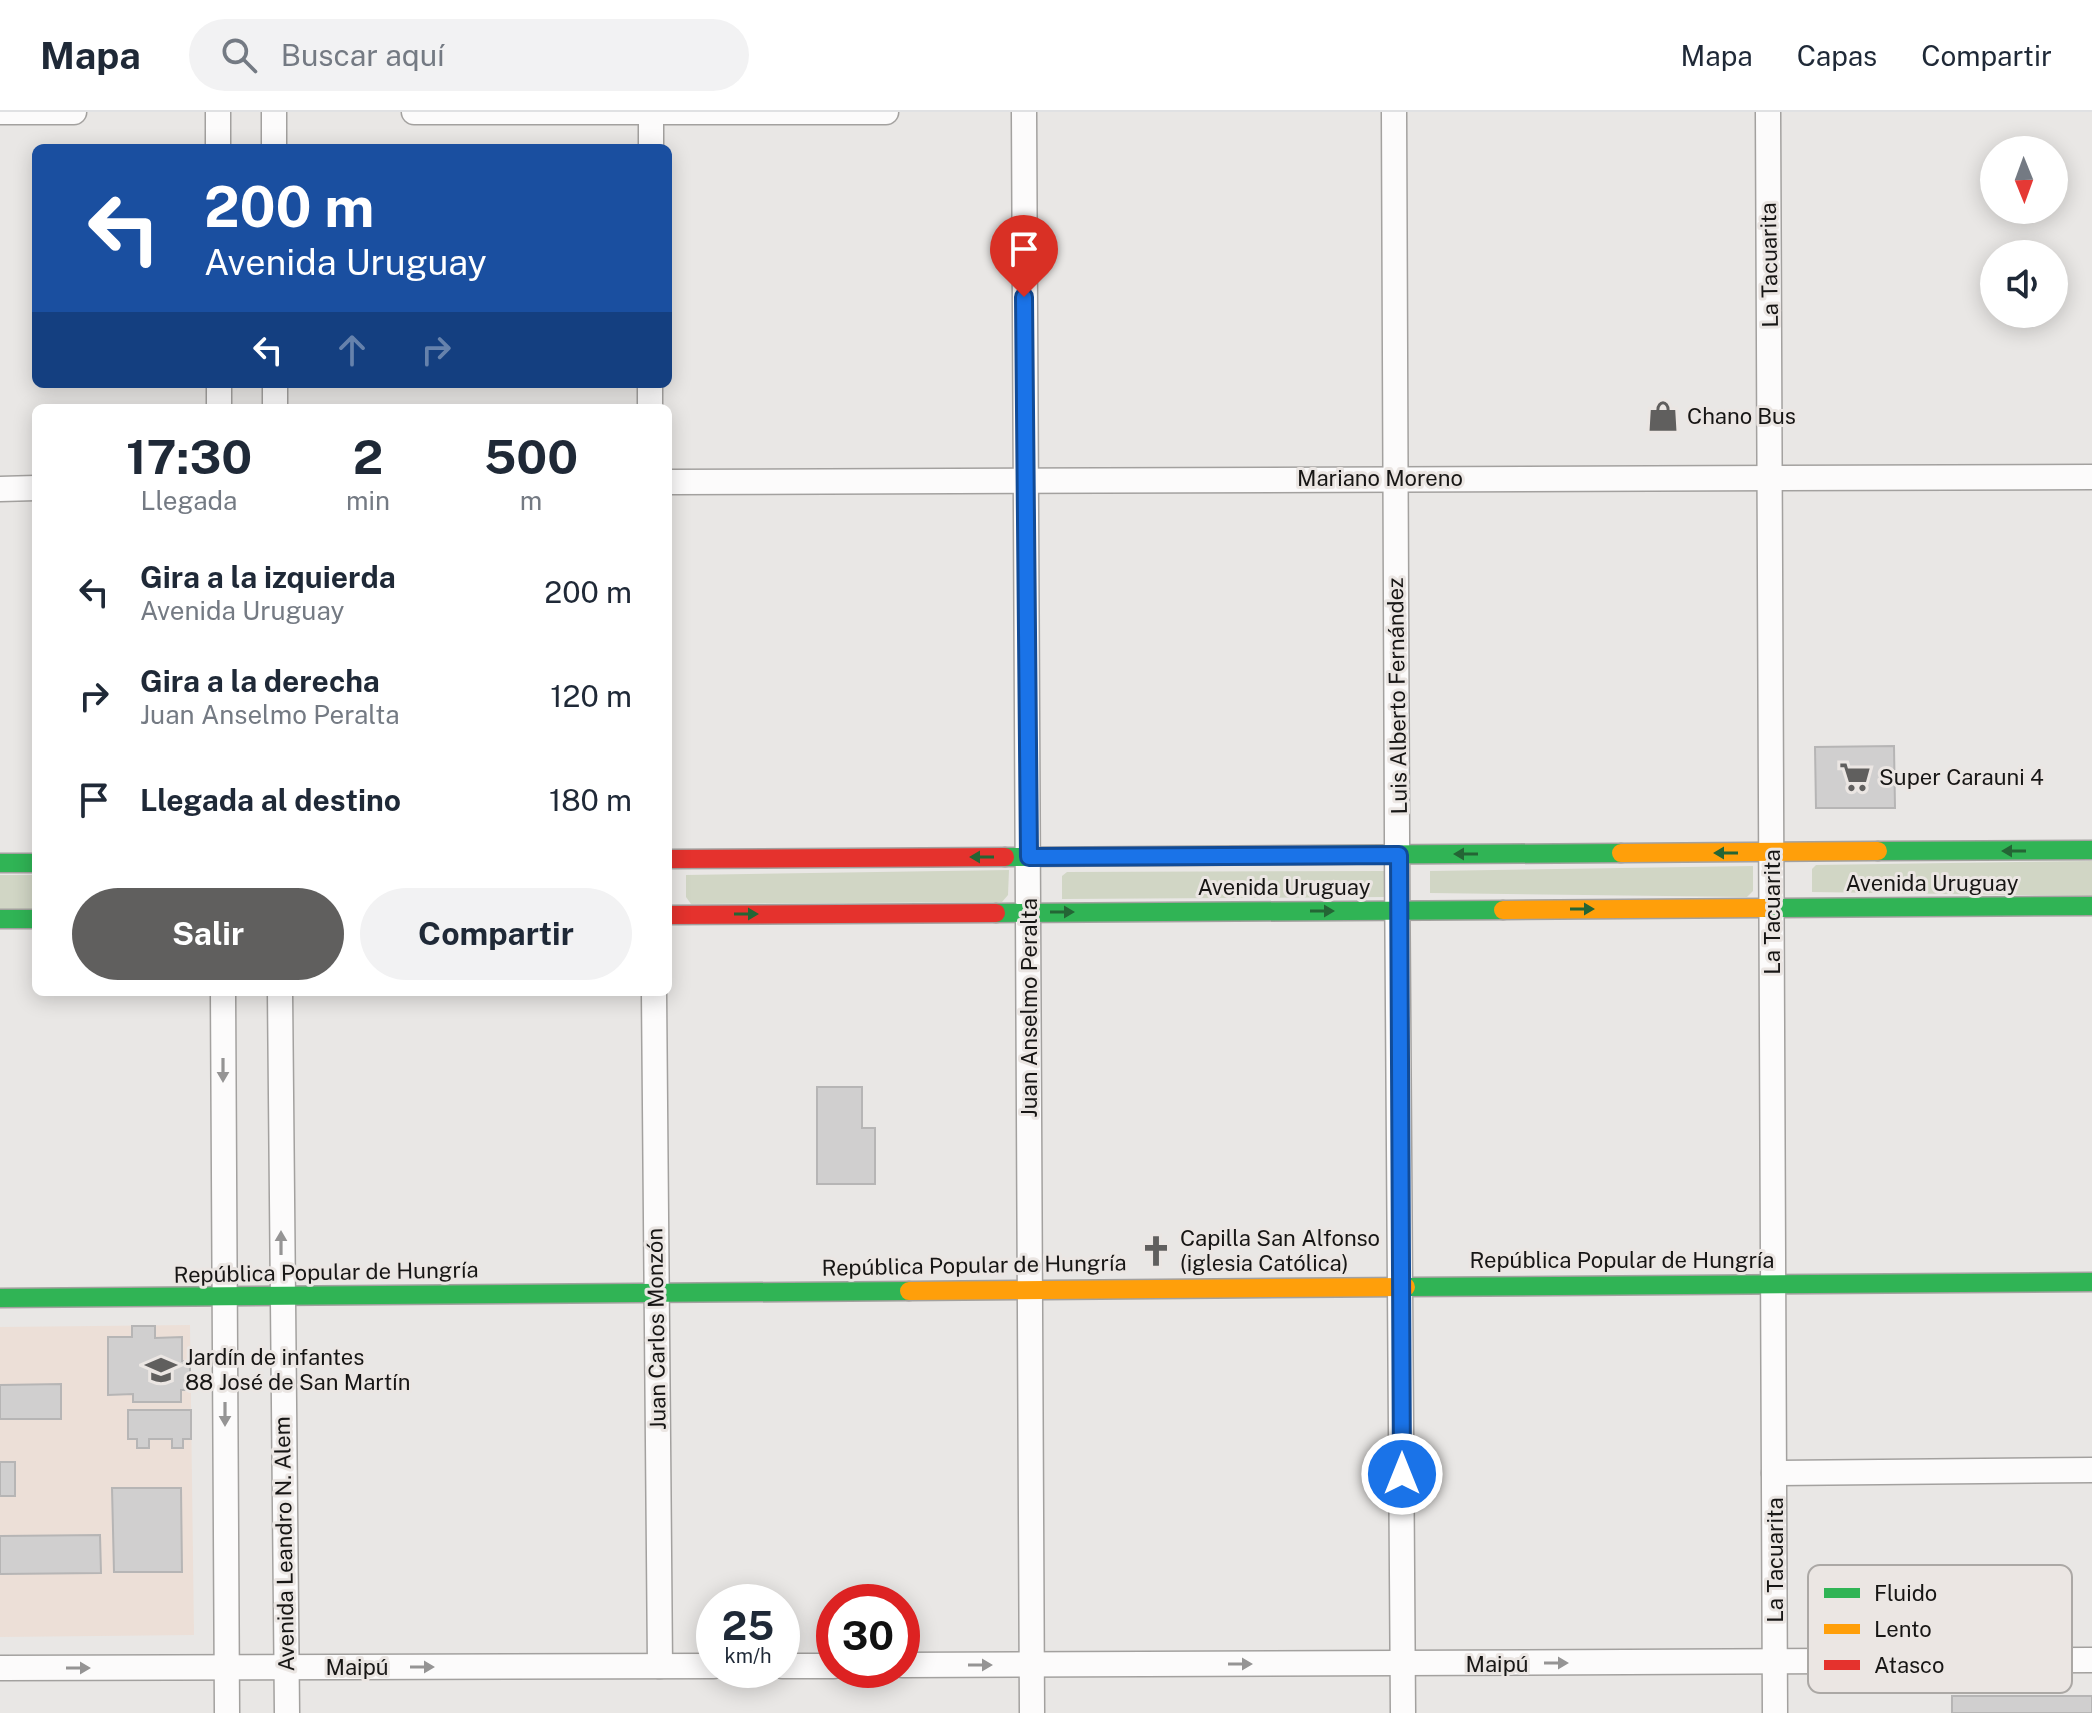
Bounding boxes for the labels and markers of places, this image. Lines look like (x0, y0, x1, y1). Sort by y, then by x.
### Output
pin (990, 215, 1058, 297)
shop icon: Chano Bus (1646, 399, 1680, 433)
place label: Chano Bus (1687, 403, 1796, 429)
supermarket icon: Super Carauni 4 (1838, 760, 1872, 794)
place label: Super Carauni 4 (1879, 764, 2044, 790)
place label: Capilla San Alfonso (iglesia Católica) (1180, 1225, 1380, 1276)
church icon: Capilla San Alfonso (iglesia Católica) (1139, 1234, 1173, 1268)
place label: Jardín de infantes 88 José de San Martín (185, 1344, 410, 1395)
school or university icon: Jardín de infantes 88 José de San Martín (144, 1353, 178, 1387)

